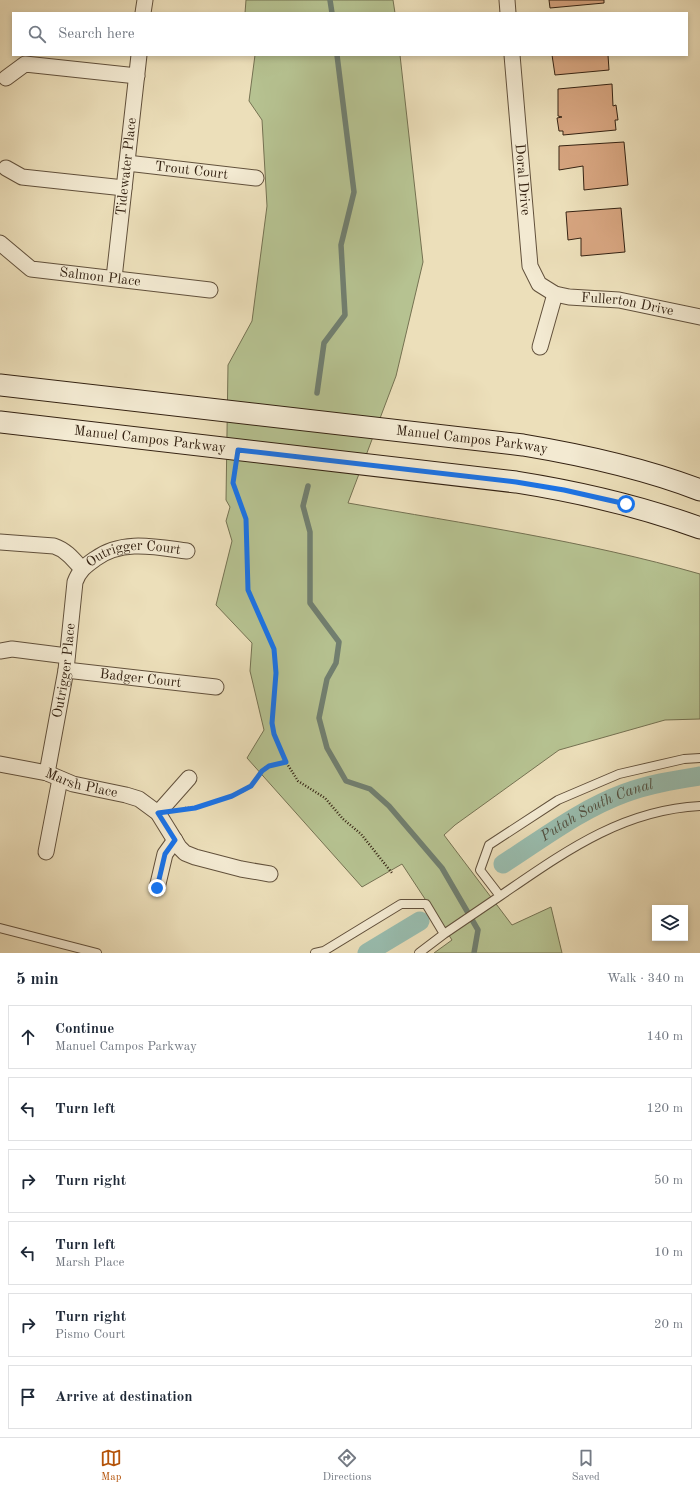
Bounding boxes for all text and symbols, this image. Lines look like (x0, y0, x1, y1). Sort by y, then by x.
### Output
search box (12, 12, 688, 56)
icon: search (26, 23, 48, 45)
text: Search here (58, 27, 135, 42)
street label: Tidewater Place (114, 117, 139, 217)
street label: Doral Drive (513, 143, 533, 216)
street label: Trout Court (154, 159, 229, 182)
street label: Salmon Place (59, 265, 141, 289)
street label: Fullerton Drive (581, 291, 675, 318)
street label: Manuel Campos Parkway (395, 423, 549, 456)
street label: Manuel Campos Parkway (73, 424, 227, 455)
route start (617, 495, 635, 513)
street label: Outrigger Court (83, 539, 182, 570)
street label: Outrigger Place (50, 622, 78, 719)
street label: Badger Court (99, 667, 182, 690)
street label: Marsh Place (43, 766, 119, 800)
water label: Putah South Canal (537, 777, 656, 845)
route end (148, 879, 166, 897)
map controls (652, 905, 688, 941)
button: layers (652, 905, 688, 941)
text: 5 min (16, 971, 59, 988)
text: Walk · 340 m (607, 972, 684, 985)
text: Continue (55, 1022, 114, 1037)
icon: ahead (17, 1026, 39, 1048)
text: 140 m (646, 1030, 683, 1043)
text: Manuel Campos Parkway (55, 1040, 197, 1053)
icon: left (17, 1098, 39, 1120)
text: Turn left (55, 1102, 115, 1117)
text: 120 m (646, 1102, 683, 1115)
icon: right (17, 1170, 39, 1192)
text: Turn right (55, 1174, 126, 1189)
text: 50 m (654, 1174, 683, 1187)
text: Turn left (55, 1238, 115, 1253)
icon: left (17, 1242, 39, 1264)
text: 10 m (654, 1246, 683, 1259)
text: Marsh Place (55, 1256, 124, 1269)
text: Turn right (55, 1310, 126, 1325)
icon: right (17, 1314, 39, 1336)
text: 20 m (654, 1318, 683, 1331)
text: Pismo Court (55, 1328, 125, 1341)
icon: arrive (17, 1386, 39, 1408)
text: Arrive at destination (55, 1390, 193, 1405)
tab: Map (100, 1447, 122, 1485)
tab: Directions (323, 1447, 371, 1485)
tab: Saved (572, 1447, 600, 1485)

